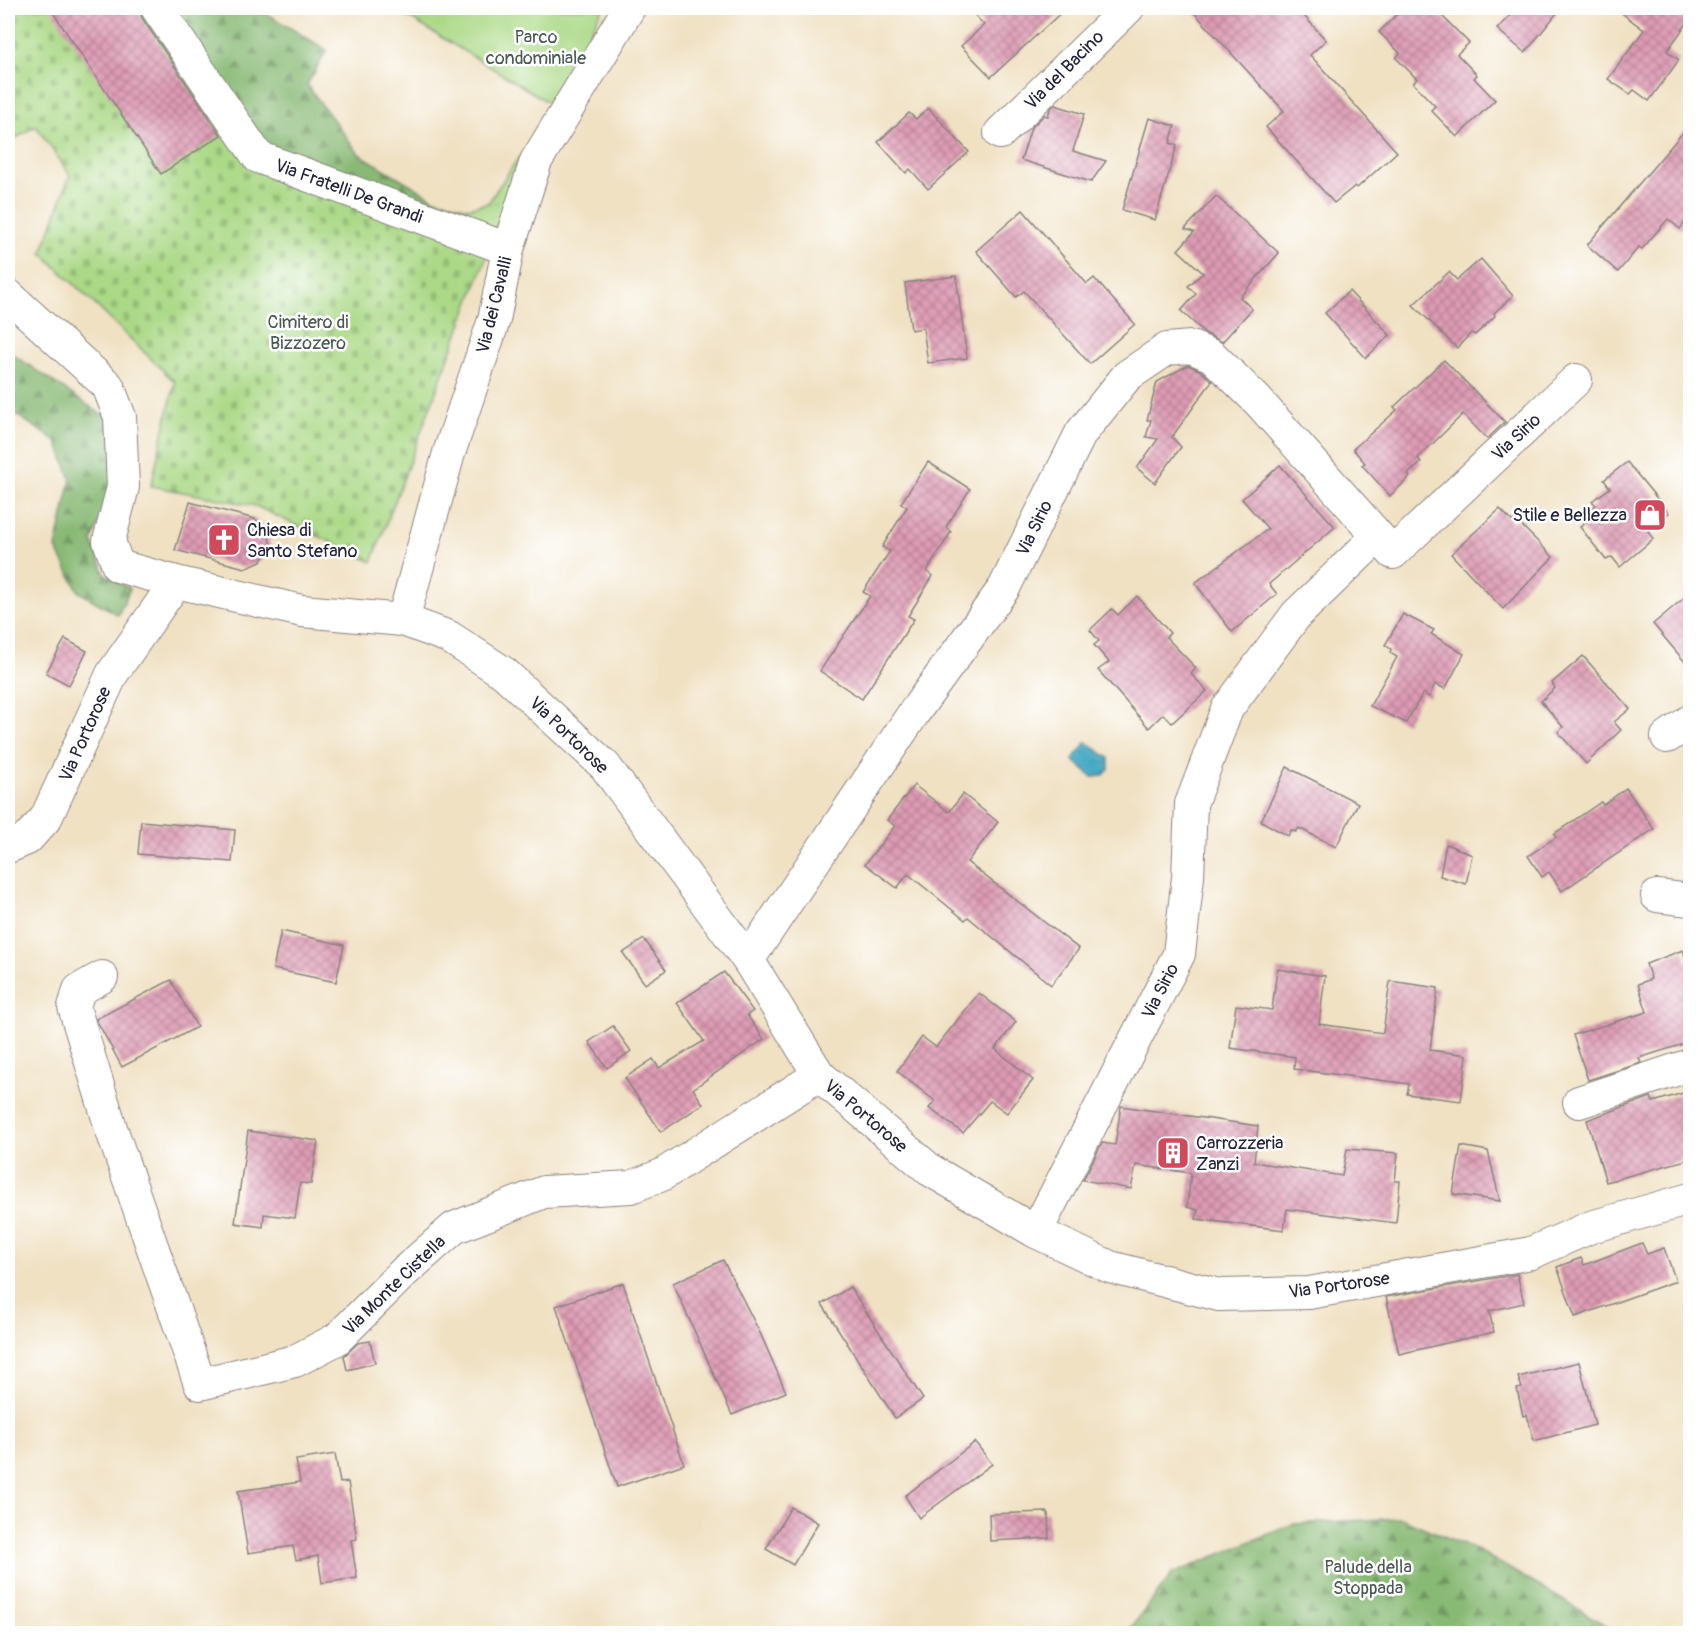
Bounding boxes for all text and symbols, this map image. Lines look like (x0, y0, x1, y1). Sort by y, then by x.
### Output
street label: Via del Bacino (1020, 25, 1109, 115)
park label: Parco condominiale (486, 26, 586, 70)
street label: Via Fratelli De Grandi (272, 154, 426, 229)
street label: Via dei Cavalli (471, 254, 518, 356)
park label: Cimitero di Bizzozero (268, 311, 348, 355)
street label: Via Sirio (1487, 409, 1546, 466)
street label: Via Sirio (1011, 496, 1058, 560)
shop icon: Stile e Bellezza (1632, 497, 1668, 533)
place label: Stile e Bellezza (1513, 504, 1627, 527)
place label: Chiesa di Santo Stefano (247, 519, 358, 563)
church icon: Chiesa di Santo Stefano (206, 522, 242, 558)
street label: Via Portorose (54, 683, 117, 785)
street label: Via Portorose (524, 692, 613, 779)
street label: Via Sirio (1137, 959, 1184, 1023)
street label: Via Portorose (819, 1075, 912, 1158)
place label: Carrozzeria Zanzi (1196, 1132, 1283, 1176)
building icon: Carrozzeria Zanzi (1155, 1135, 1191, 1171)
street label: Via Monte Cistella (338, 1230, 451, 1340)
street label: Via Portorose (1287, 1267, 1391, 1304)
park label: Palude della Stoppada (1324, 1556, 1412, 1600)

